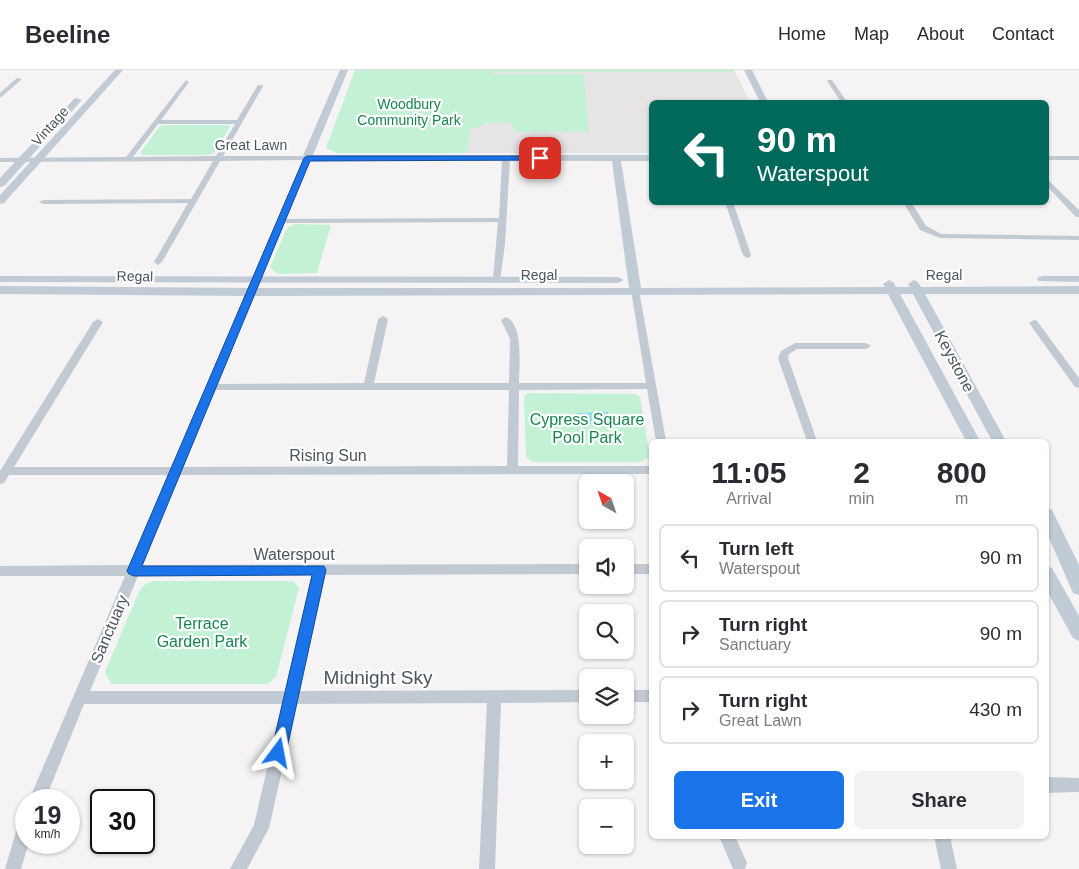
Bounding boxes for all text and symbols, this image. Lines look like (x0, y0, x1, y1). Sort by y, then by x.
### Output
text: Beeline (25, 21, 110, 48)
text: Home (778, 24, 826, 44)
text: Map (854, 24, 889, 44)
text: About (917, 24, 964, 44)
text: Contact (992, 24, 1054, 44)
park label: Woodbury Community Park (357, 96, 462, 128)
street label: Vintage (28, 103, 72, 149)
icon: left (674, 120, 739, 185)
text: 90 m (757, 120, 837, 159)
street label: Great Lawn (215, 137, 287, 153)
pin (519, 137, 561, 179)
icon: arrive (526, 144, 554, 172)
text: Waterspout (757, 161, 869, 186)
street label: Regal (521, 267, 557, 283)
street label: Regal (926, 267, 962, 283)
street label: Regal (117, 268, 153, 284)
street label: Keystone (931, 328, 978, 395)
park label: Cypress Square Pool Park (530, 411, 644, 446)
street label: Rising Sun (289, 447, 367, 464)
text: 11:05 (711, 456, 786, 489)
text: 2 (853, 456, 870, 489)
text: 800 (937, 456, 987, 489)
north arrow (579, 474, 634, 529)
map controls (579, 474, 634, 854)
text: Arrival (726, 490, 771, 507)
text: min (849, 490, 874, 507)
text: m (955, 490, 968, 507)
text: Turn left (719, 538, 794, 559)
button: sound (579, 539, 634, 594)
icon: left (676, 544, 704, 572)
street label: Waterspout (253, 546, 335, 563)
text: 90 m (980, 547, 1022, 568)
text: Waterspout (719, 560, 800, 577)
street label: Sanctuary (88, 593, 131, 666)
button: search (579, 604, 634, 659)
text: Turn right (719, 614, 807, 635)
park label: Terrace Garden Park (157, 615, 248, 650)
icon: right (676, 620, 704, 648)
text: 90 m (980, 623, 1022, 644)
text: Sanctuary (719, 636, 791, 653)
street label: Midnight Sky (324, 667, 433, 688)
button: layers (579, 669, 634, 724)
text: Turn right (719, 690, 807, 711)
icon: right (676, 696, 704, 724)
text: 430 m (969, 699, 1022, 720)
text: Great Lawn (719, 712, 802, 729)
position arrow (251, 726, 303, 778)
button: + (579, 734, 634, 789)
button: Exit (674, 771, 844, 829)
button: Share (854, 771, 1024, 829)
speed limit sign: 30 (90, 789, 155, 854)
button: − (579, 799, 634, 854)
text: 19 (34, 801, 61, 829)
text: km/h (34, 827, 61, 841)

